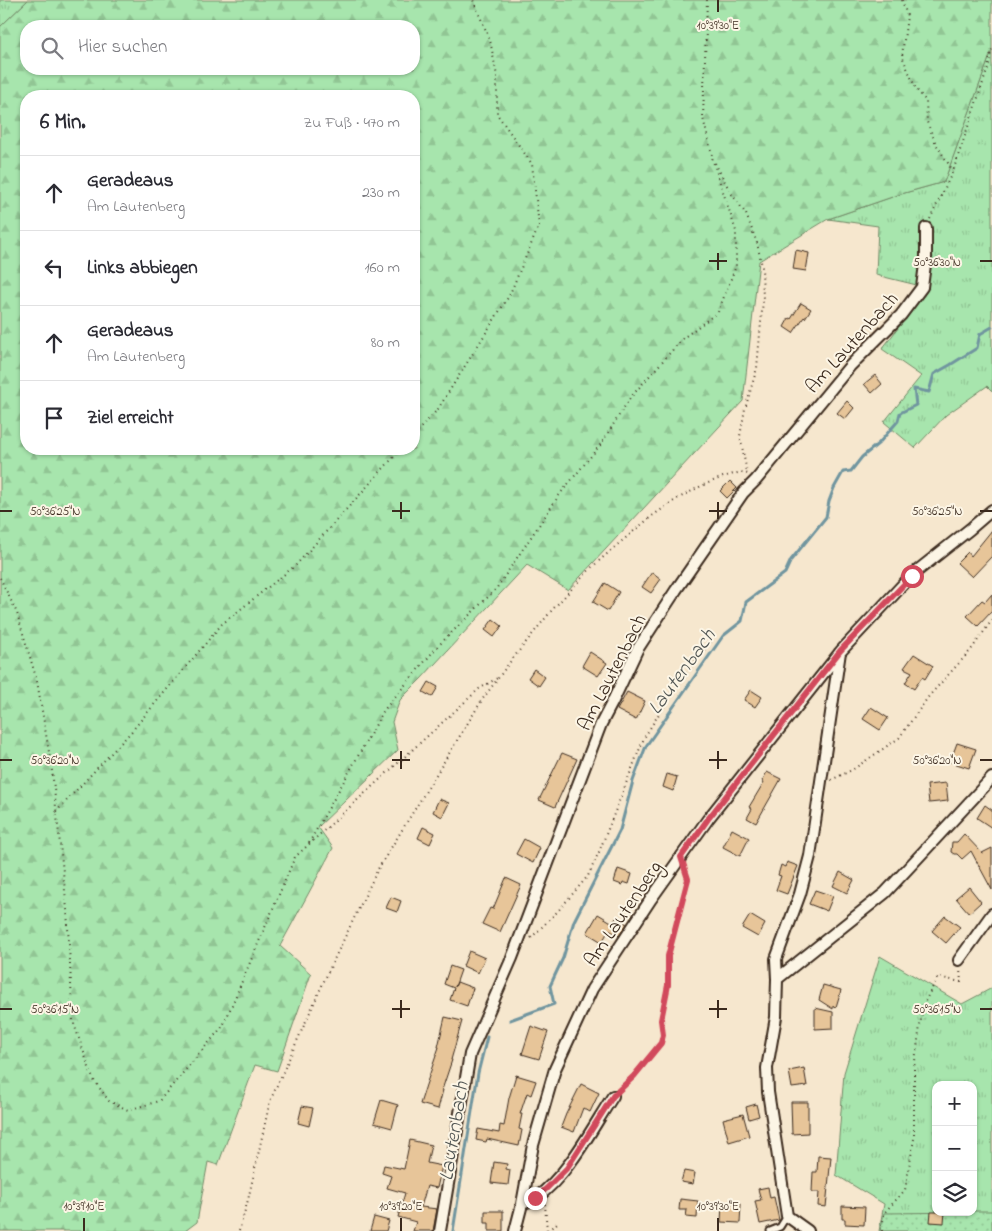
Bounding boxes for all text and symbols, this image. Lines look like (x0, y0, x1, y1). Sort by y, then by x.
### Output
text: 10°39'30"E (697, 17, 739, 35)
search box (20, 20, 420, 75)
icon: search (38, 34, 66, 62)
text: Hier suchen (78, 34, 167, 61)
text: 6 Min. (40, 108, 86, 138)
text: Zu Fuß · 470 m (303, 111, 400, 135)
text: Geradeaus (87, 168, 174, 195)
icon: ahead (40, 179, 68, 207)
text: 230 m (362, 181, 400, 205)
text: Am Lautenberg (87, 195, 185, 219)
icon: left (40, 254, 68, 282)
text: 50°36'30"N (913, 254, 961, 272)
text: Links abbiegen (87, 255, 198, 282)
text: 160 m (365, 256, 400, 280)
street label: Am Lautenbach (799, 287, 906, 401)
text: Geradeaus (87, 318, 174, 345)
icon: ahead (40, 329, 68, 357)
text: 80 m (371, 331, 400, 355)
text: Am Lautenberg (87, 345, 185, 369)
icon: arrive (40, 404, 68, 432)
text: Ziel erreicht (87, 405, 174, 432)
text: 50°36'25"N (30, 503, 80, 521)
text: 50°36'25"N (912, 503, 962, 521)
route start (901, 565, 924, 588)
street label: Am Lautenbach (571, 610, 655, 737)
water label: Lautenbach (641, 622, 725, 721)
text: 50°36'20"N (31, 752, 79, 770)
text: 50°36'20"N (913, 752, 961, 770)
street label: Am Lautenberg (578, 855, 671, 974)
text: 50°36'15"N (31, 1001, 79, 1019)
text: 50°36'15"N (913, 1001, 961, 1019)
water label: Lautenbach (432, 1079, 478, 1183)
map controls (932, 1081, 977, 1216)
button: + (932, 1081, 977, 1126)
button: − (932, 1126, 977, 1171)
button: layers (932, 1171, 977, 1216)
route end (524, 1187, 547, 1210)
text: 10°39'10"E (63, 1198, 105, 1216)
text: 10°39'20"E (379, 1198, 423, 1216)
text: 10°39'30"E (697, 1198, 739, 1216)

